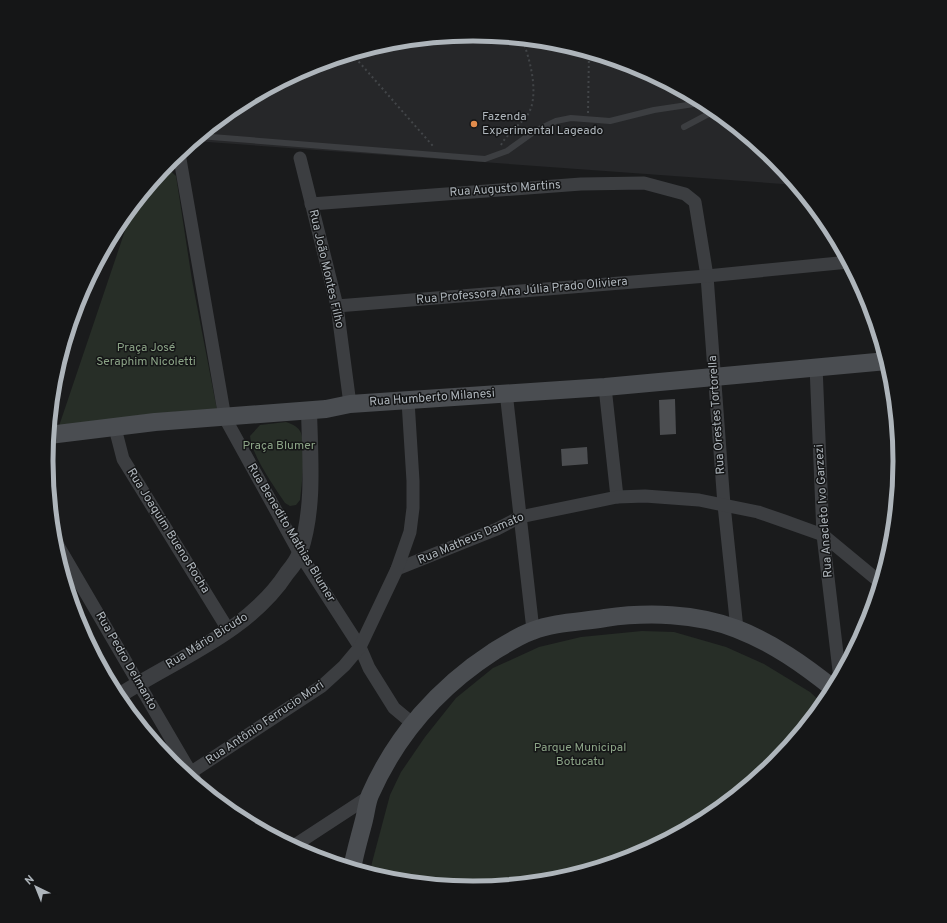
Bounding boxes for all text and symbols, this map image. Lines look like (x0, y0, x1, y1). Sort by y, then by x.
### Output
place label: Fazenda Experimental Lageado (482, 109, 603, 139)
marker: Fazenda Experimental Lageado (469, 119, 479, 129)
street label: Rua Augusto Martins (449, 177, 561, 201)
street label: Rua João Montes Filho (305, 208, 348, 330)
street label: Rua Professora Ana Júlia Prado Oliviera (416, 274, 628, 308)
park label: Praça José Seraphim Nicoletti (96, 340, 196, 370)
street label: Rua Orestes Tortorella (705, 355, 729, 475)
street label: Rua Humberto Milanesi (369, 386, 495, 410)
park label: Praça Blumer (243, 438, 316, 454)
street label: Rua Anacleto Ivo Garzezi (811, 444, 837, 578)
street label: Rua Benedito Mathias Blumer (243, 461, 339, 606)
street label: Rua Joaquim Bueno Rocha (123, 465, 213, 597)
street label: Rua Matheus Damato (415, 509, 527, 569)
street label: Rua Pedro Delmanto (91, 609, 161, 713)
street label: Rua Mário Bicudo (163, 609, 251, 673)
street label: Rua Antônio Ferrucio Mori (203, 677, 327, 769)
park label: Parque Municipal Botucatu (534, 740, 626, 770)
north arrow (16, 867, 56, 907)
text: N (22, 873, 38, 888)

